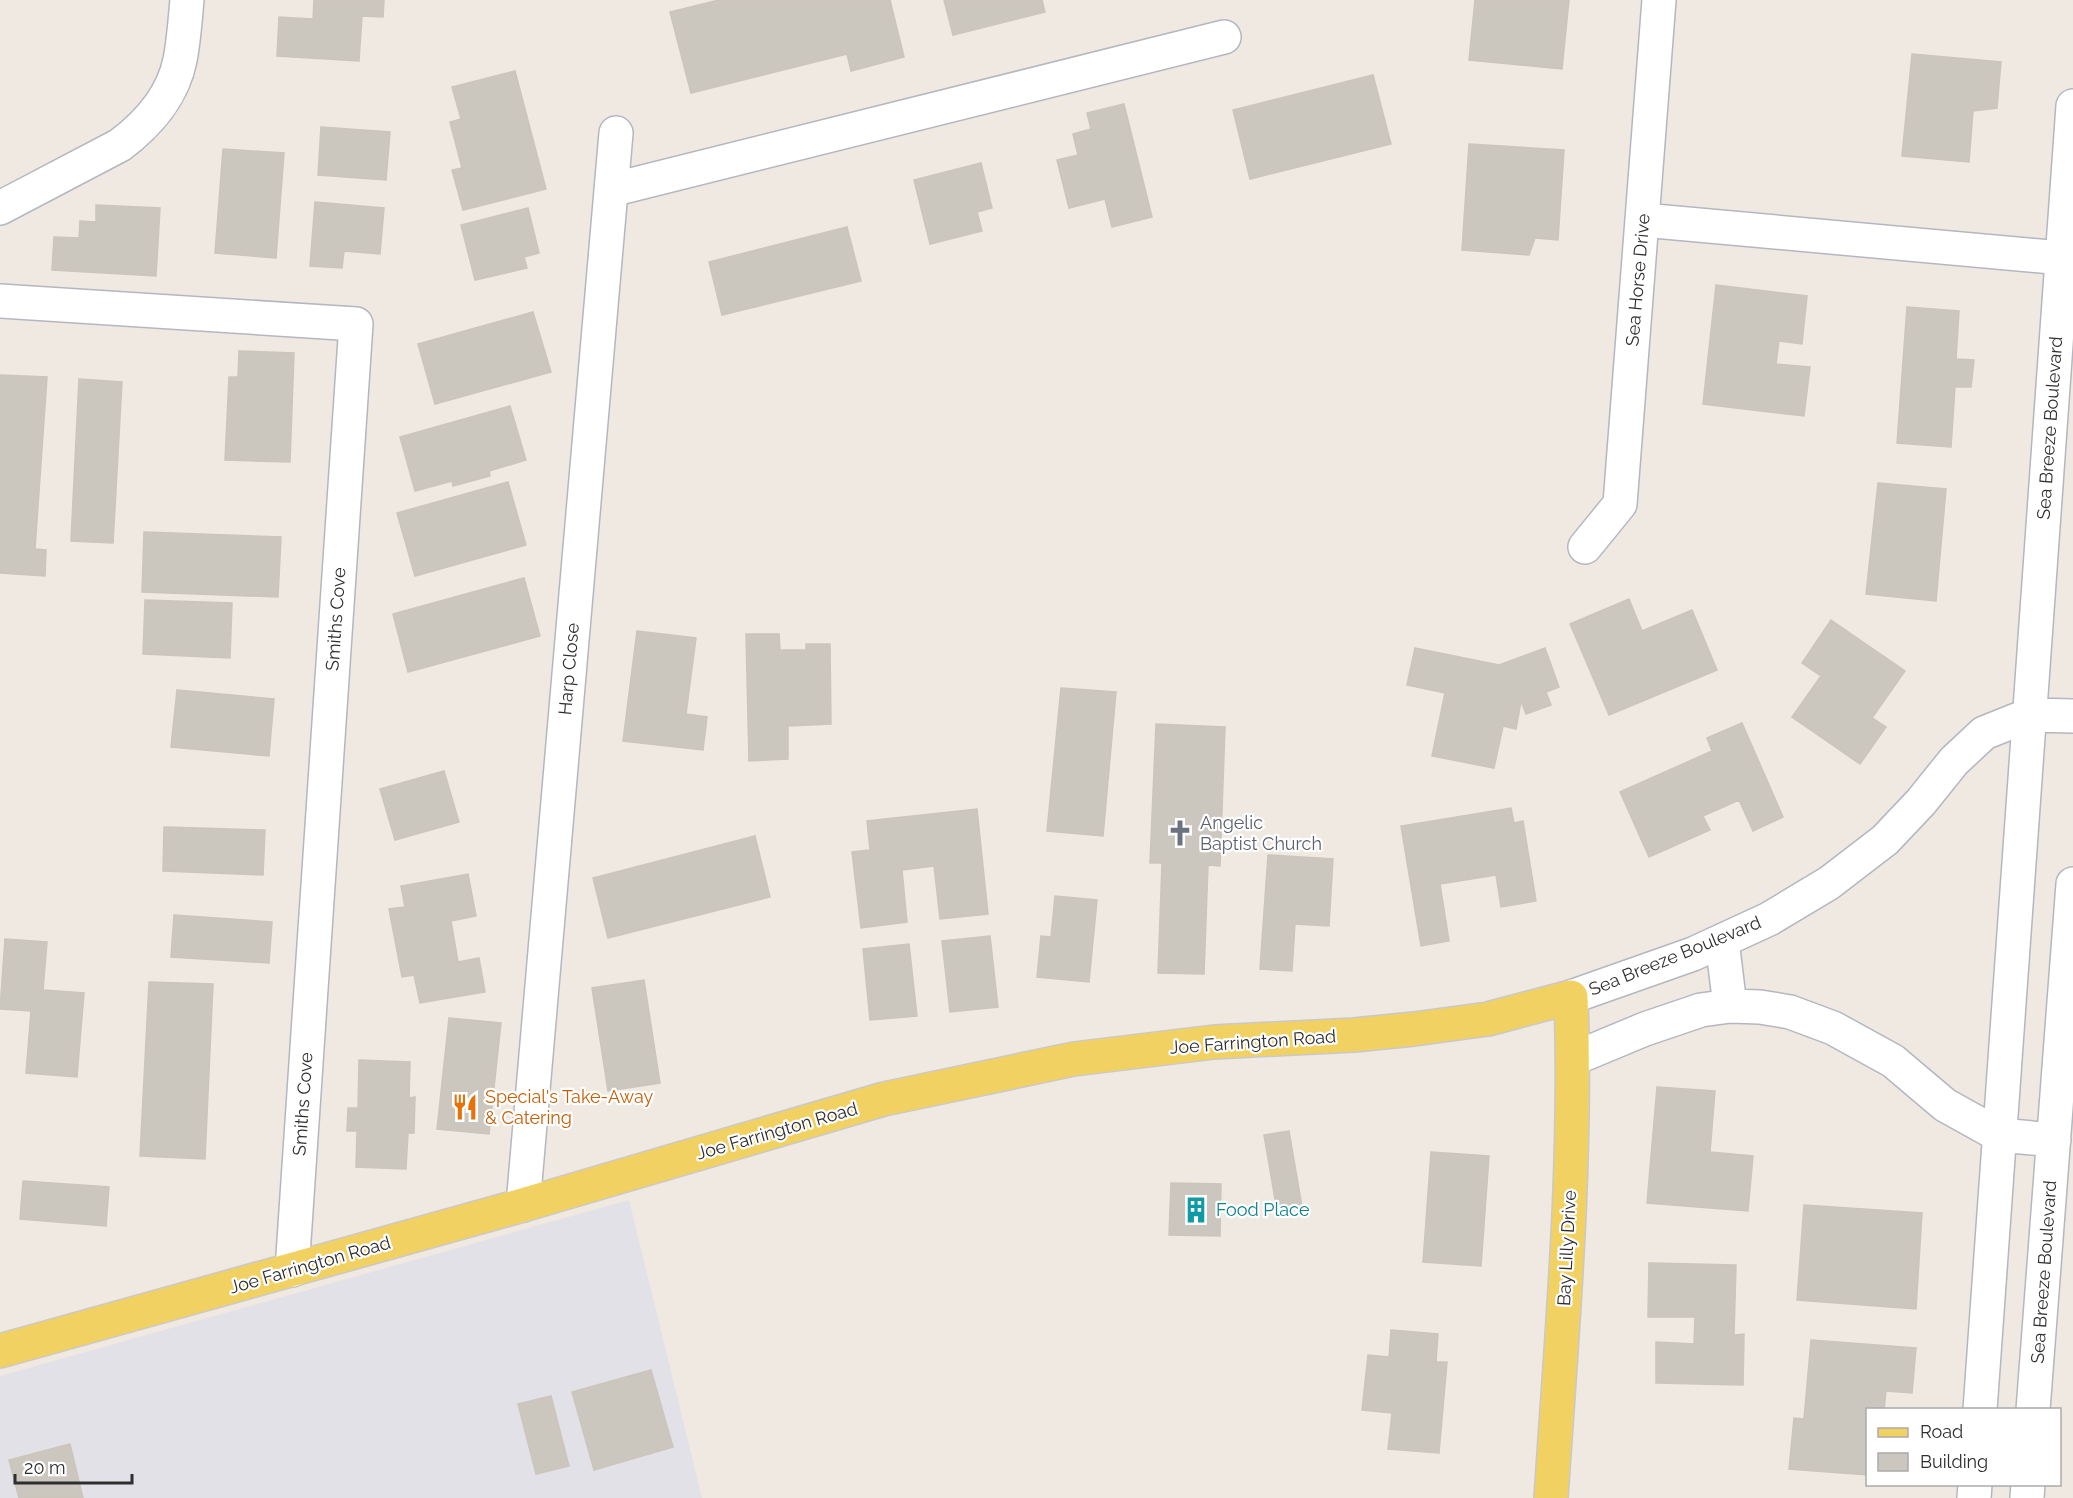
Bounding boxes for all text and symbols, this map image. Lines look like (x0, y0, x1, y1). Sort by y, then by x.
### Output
street label: Sea Horse Drive (1621, 212, 1654, 347)
street label: Sea Breeze Boulevard (2033, 336, 2066, 520)
street label: Smiths Cove (321, 566, 350, 671)
street label: Harp Close (554, 622, 583, 716)
place label: Angelic Baptist Church (1200, 812, 1322, 854)
church icon: Angelic Baptist Church (1165, 818, 1195, 848)
street label: Sea Breeze Boulevard (1586, 911, 1764, 1000)
street label: Joe Farrington Road (1169, 1025, 1337, 1058)
street label: Smiths Cove (288, 1051, 317, 1156)
place label: Special's Take-Away & Catering (485, 1086, 654, 1128)
restaurant icon: Special's Take-Away & Catering (450, 1092, 480, 1122)
street label: Joe Farrington Road (694, 1097, 860, 1164)
street label: Sea Breeze Boulevard (2027, 1180, 2060, 1364)
street label: Bay Lilly Drive (1553, 1189, 1580, 1306)
building icon: Food Place (1181, 1195, 1211, 1225)
place label: Food Place (1216, 1199, 1310, 1220)
street label: Joe Farrington Road (227, 1231, 393, 1298)
legend (1866, 1408, 2061, 1486)
text: Road (1920, 1421, 1963, 1442)
scale bar (15, 1447, 132, 1485)
text: Building (1920, 1451, 1988, 1472)
text: 20 m (24, 1457, 66, 1478)

